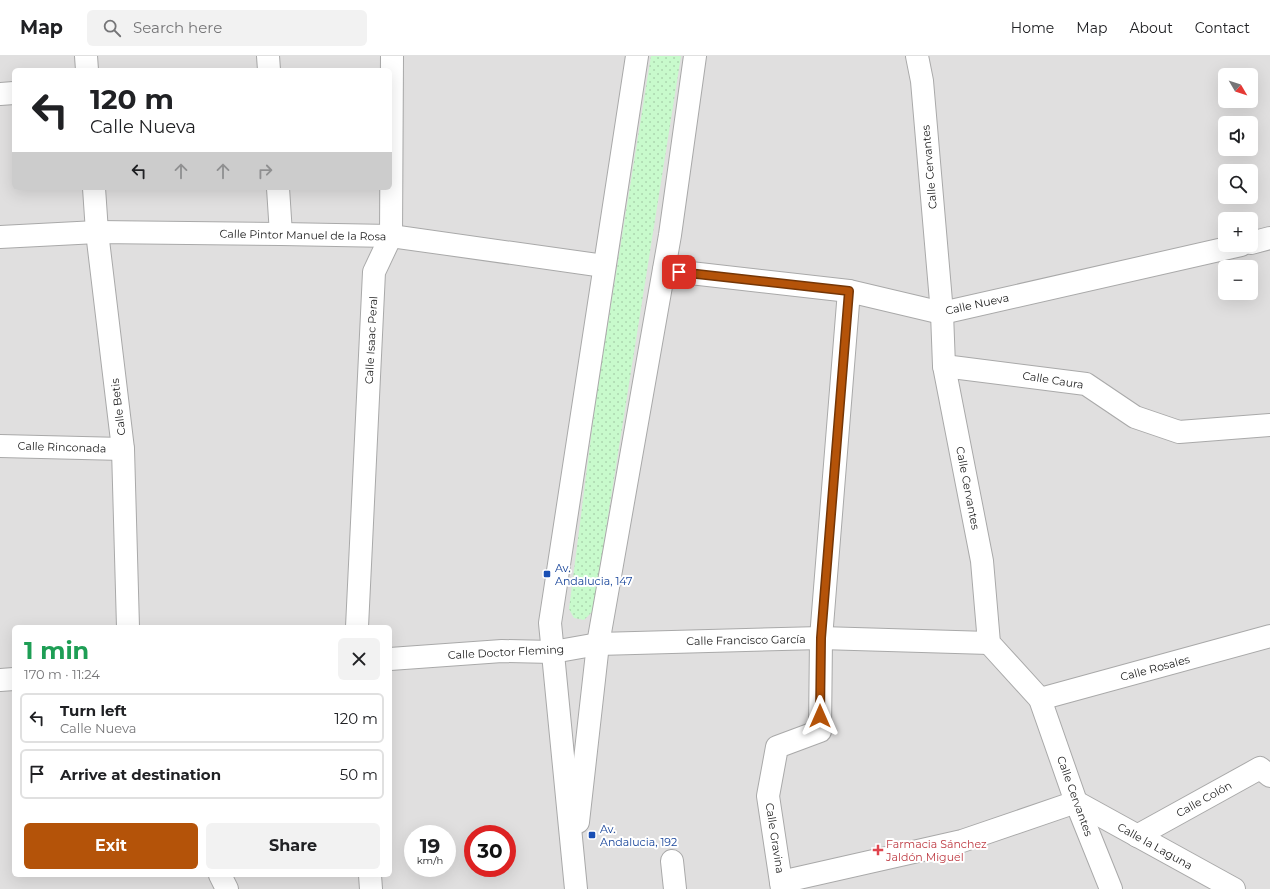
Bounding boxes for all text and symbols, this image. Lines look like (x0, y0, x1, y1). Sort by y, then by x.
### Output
search box (87, 10, 367, 46)
text: Map (20, 16, 63, 39)
icon: search (101, 17, 123, 39)
text: Search here (133, 18, 222, 37)
text: Home (1011, 19, 1054, 37)
text: Map (1076, 19, 1107, 37)
text: About (1129, 19, 1173, 37)
text: Contact (1195, 19, 1250, 37)
north arrow (1218, 68, 1258, 108)
map controls (1218, 68, 1258, 300)
text: 120 m (90, 82, 174, 116)
icon: left (24, 84, 76, 136)
text: Calle Nueva (90, 116, 196, 138)
button: sound (1218, 116, 1258, 156)
street label: Calle Cervantes (918, 124, 940, 210)
icon: left (128, 160, 150, 182)
icon: ahead (170, 160, 192, 182)
icon: ahead (212, 160, 234, 182)
icon: right (254, 160, 276, 182)
button: search (1218, 164, 1258, 204)
button: + (1218, 212, 1258, 252)
street label: Calle Pintor Manuel de la Rosa (220, 227, 386, 243)
pin (662, 255, 696, 289)
button: − (1218, 260, 1258, 300)
icon: arrive (668, 261, 690, 283)
street label: Calle Nueva (944, 290, 1010, 318)
street label: Calle Isaac Peral (362, 296, 380, 384)
street label: Calle Caura (1021, 368, 1085, 392)
street label: Calle Betis (107, 377, 128, 436)
street label: Calle Rinconada (17, 438, 107, 456)
street label: Calle Cervantes (953, 445, 983, 531)
place label: Av. Andalucia, 147 (555, 561, 633, 588)
marker: Av. Andalucia, 147 (542, 569, 552, 579)
street label: Calle Francisco García (686, 632, 806, 648)
text: 1 min (24, 636, 89, 665)
button: close (338, 638, 380, 680)
street label: Calle Doctor Fleming (447, 642, 565, 662)
street label: Calle Rosales (1119, 652, 1192, 684)
text: 170 m · 11:24 (24, 666, 100, 682)
position arrow (799, 695, 841, 737)
text: Turn left (60, 701, 127, 720)
icon: left (26, 707, 48, 729)
text: 120 m (334, 709, 378, 728)
text: Calle Nueva (60, 720, 137, 736)
street label: Calle Cervantes (1054, 754, 1096, 839)
icon: arrive (26, 763, 48, 785)
text: Arrive at destination (60, 765, 221, 784)
text: 50 m (340, 765, 378, 784)
street label: Calle Colón (1174, 778, 1234, 820)
street label: Calle Gravina (763, 802, 787, 874)
street label: Calle la Laguna (1115, 820, 1195, 872)
place label: Av. Andalucia, 192 (600, 822, 677, 849)
button: Exit (24, 823, 198, 869)
button: Share (206, 823, 380, 869)
speed limit sign: 30 (464, 825, 516, 877)
marker: Av. Andalucia, 192 (587, 830, 597, 840)
text: 19 (420, 834, 440, 858)
place label: Farmacia Sánchez Jaldón Miguel (885, 837, 987, 864)
marker: Farmacia Sánchez Jaldón Miguel (873, 845, 883, 855)
text: km/h (417, 854, 443, 867)

